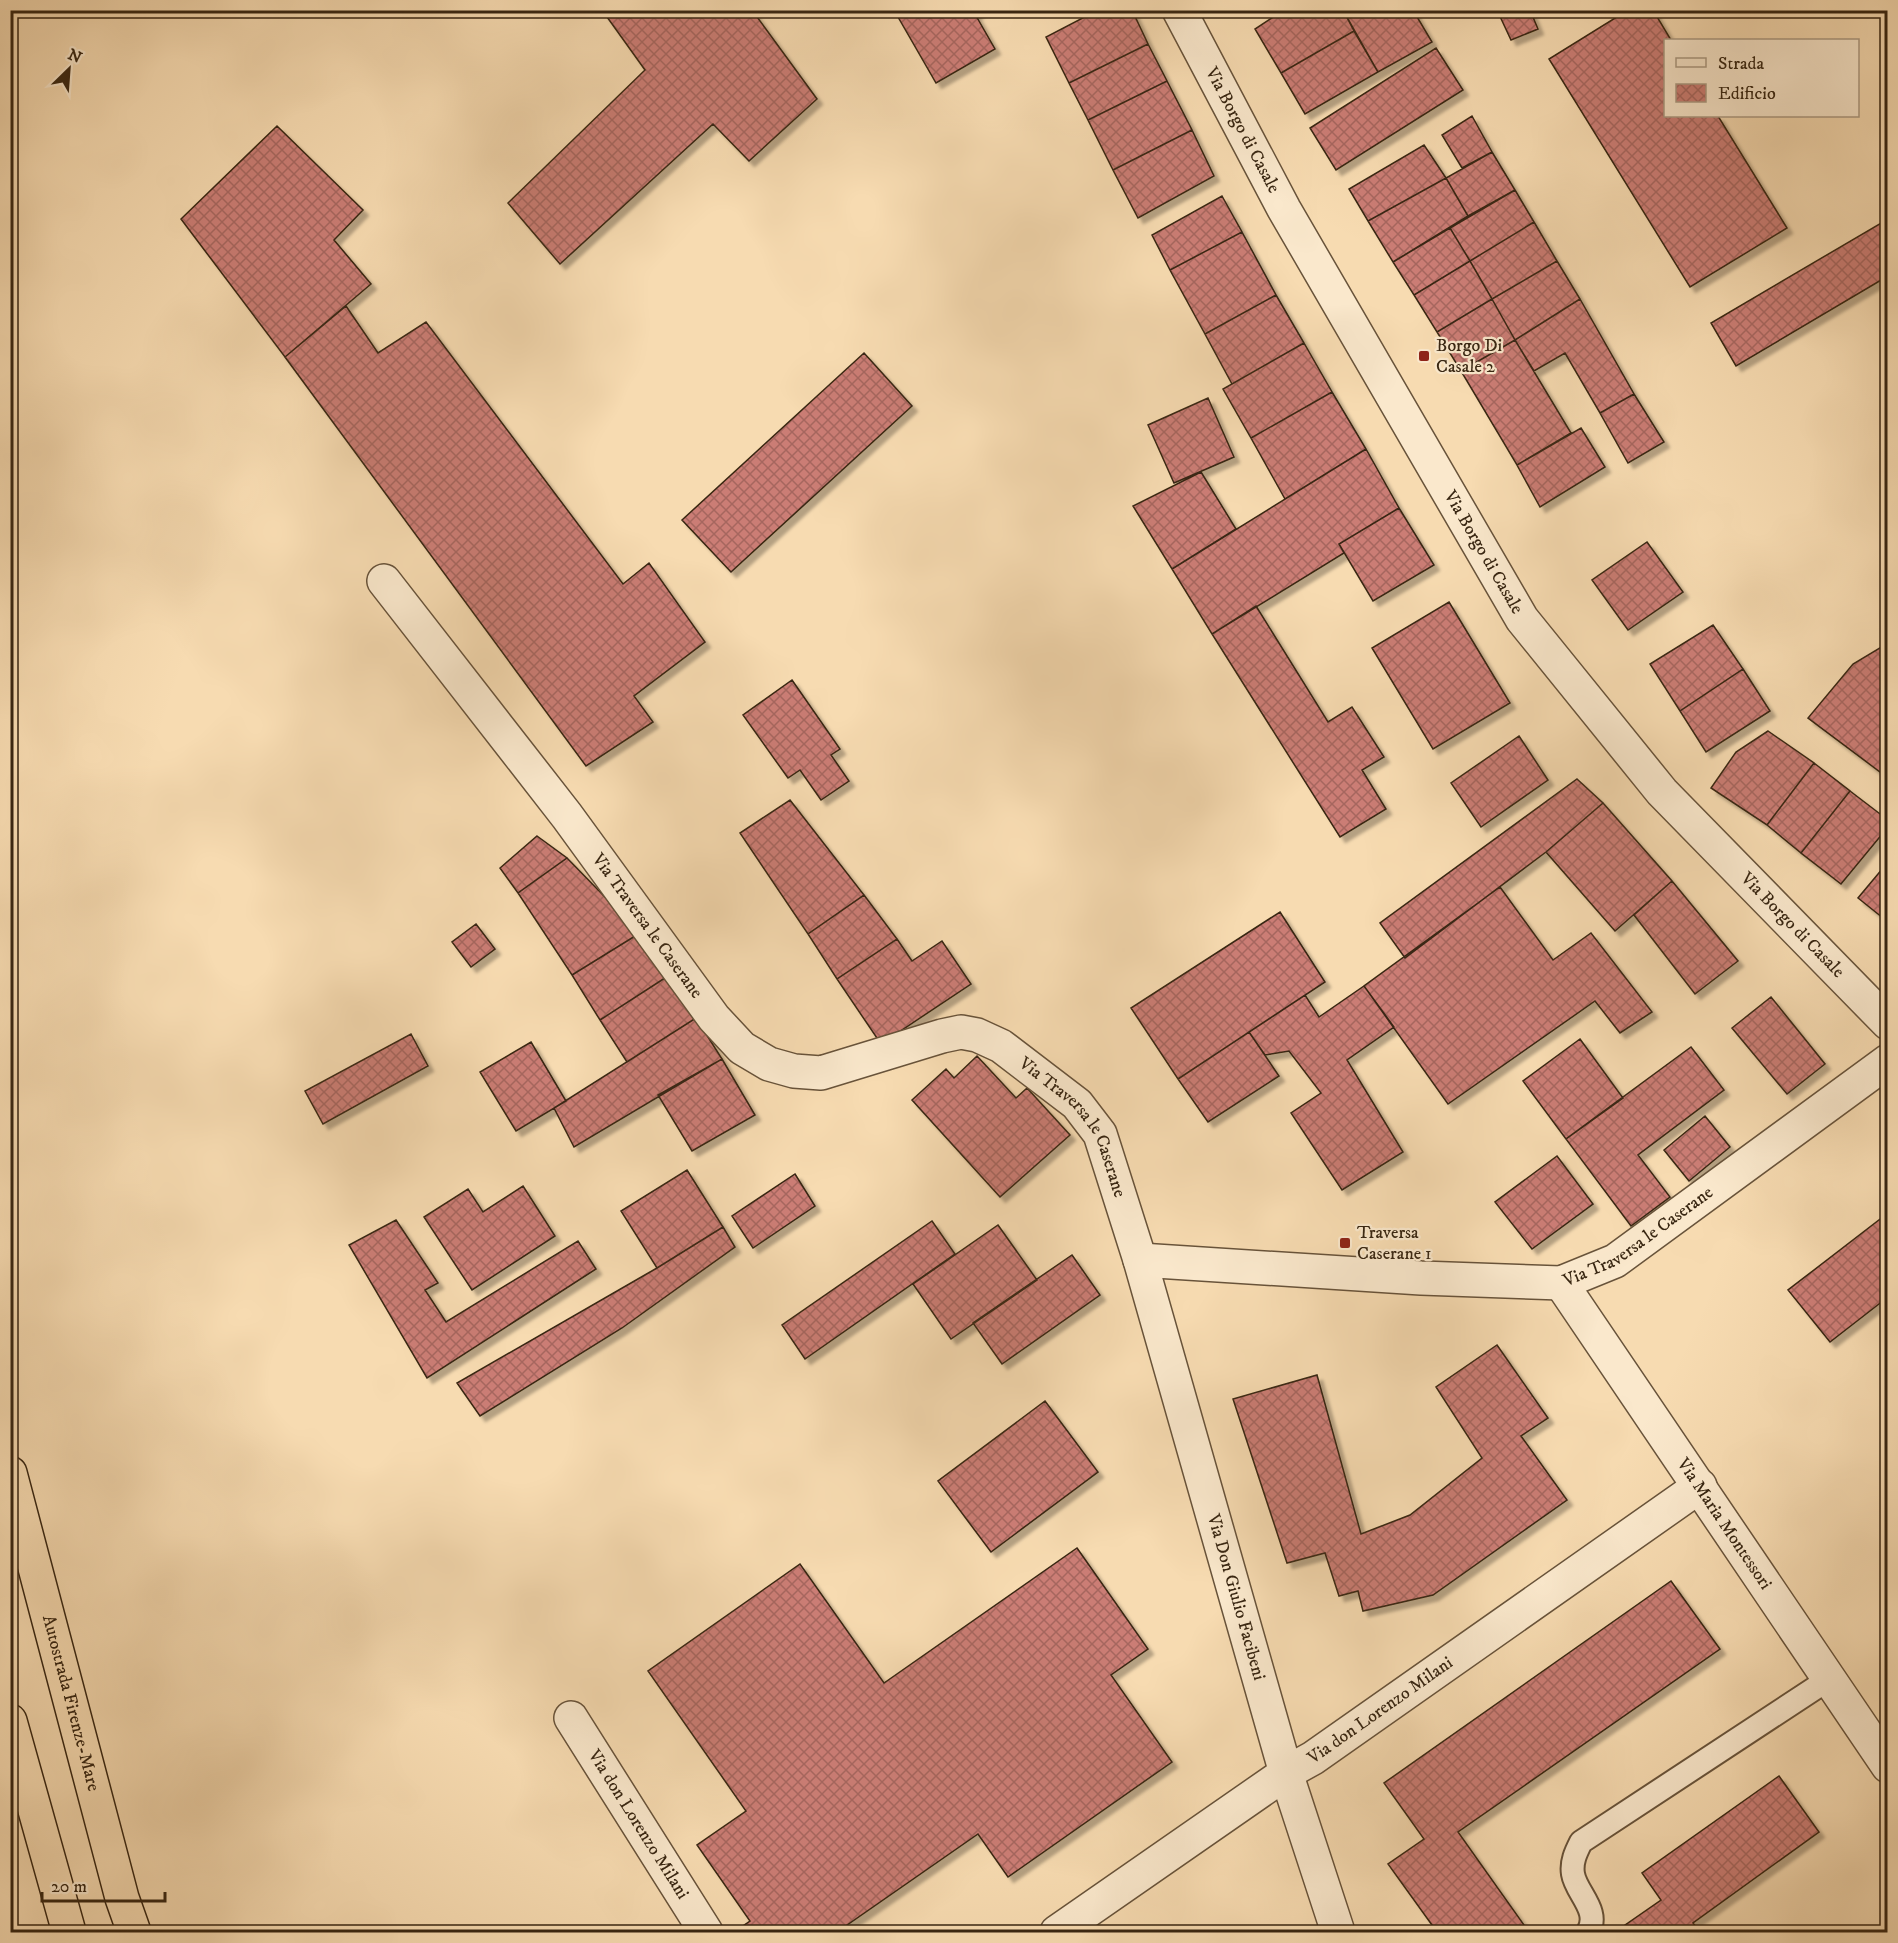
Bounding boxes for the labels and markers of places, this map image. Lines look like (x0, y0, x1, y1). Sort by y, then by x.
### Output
place label: Borgo Di Casale 2 (1436, 335, 1502, 378)
marker: Borgo Di Casale 2 (1417, 349, 1431, 363)
place label: Traversa Caserane 1 (1357, 1222, 1432, 1265)
marker: Traversa Caserane 1 (1338, 1236, 1352, 1250)

